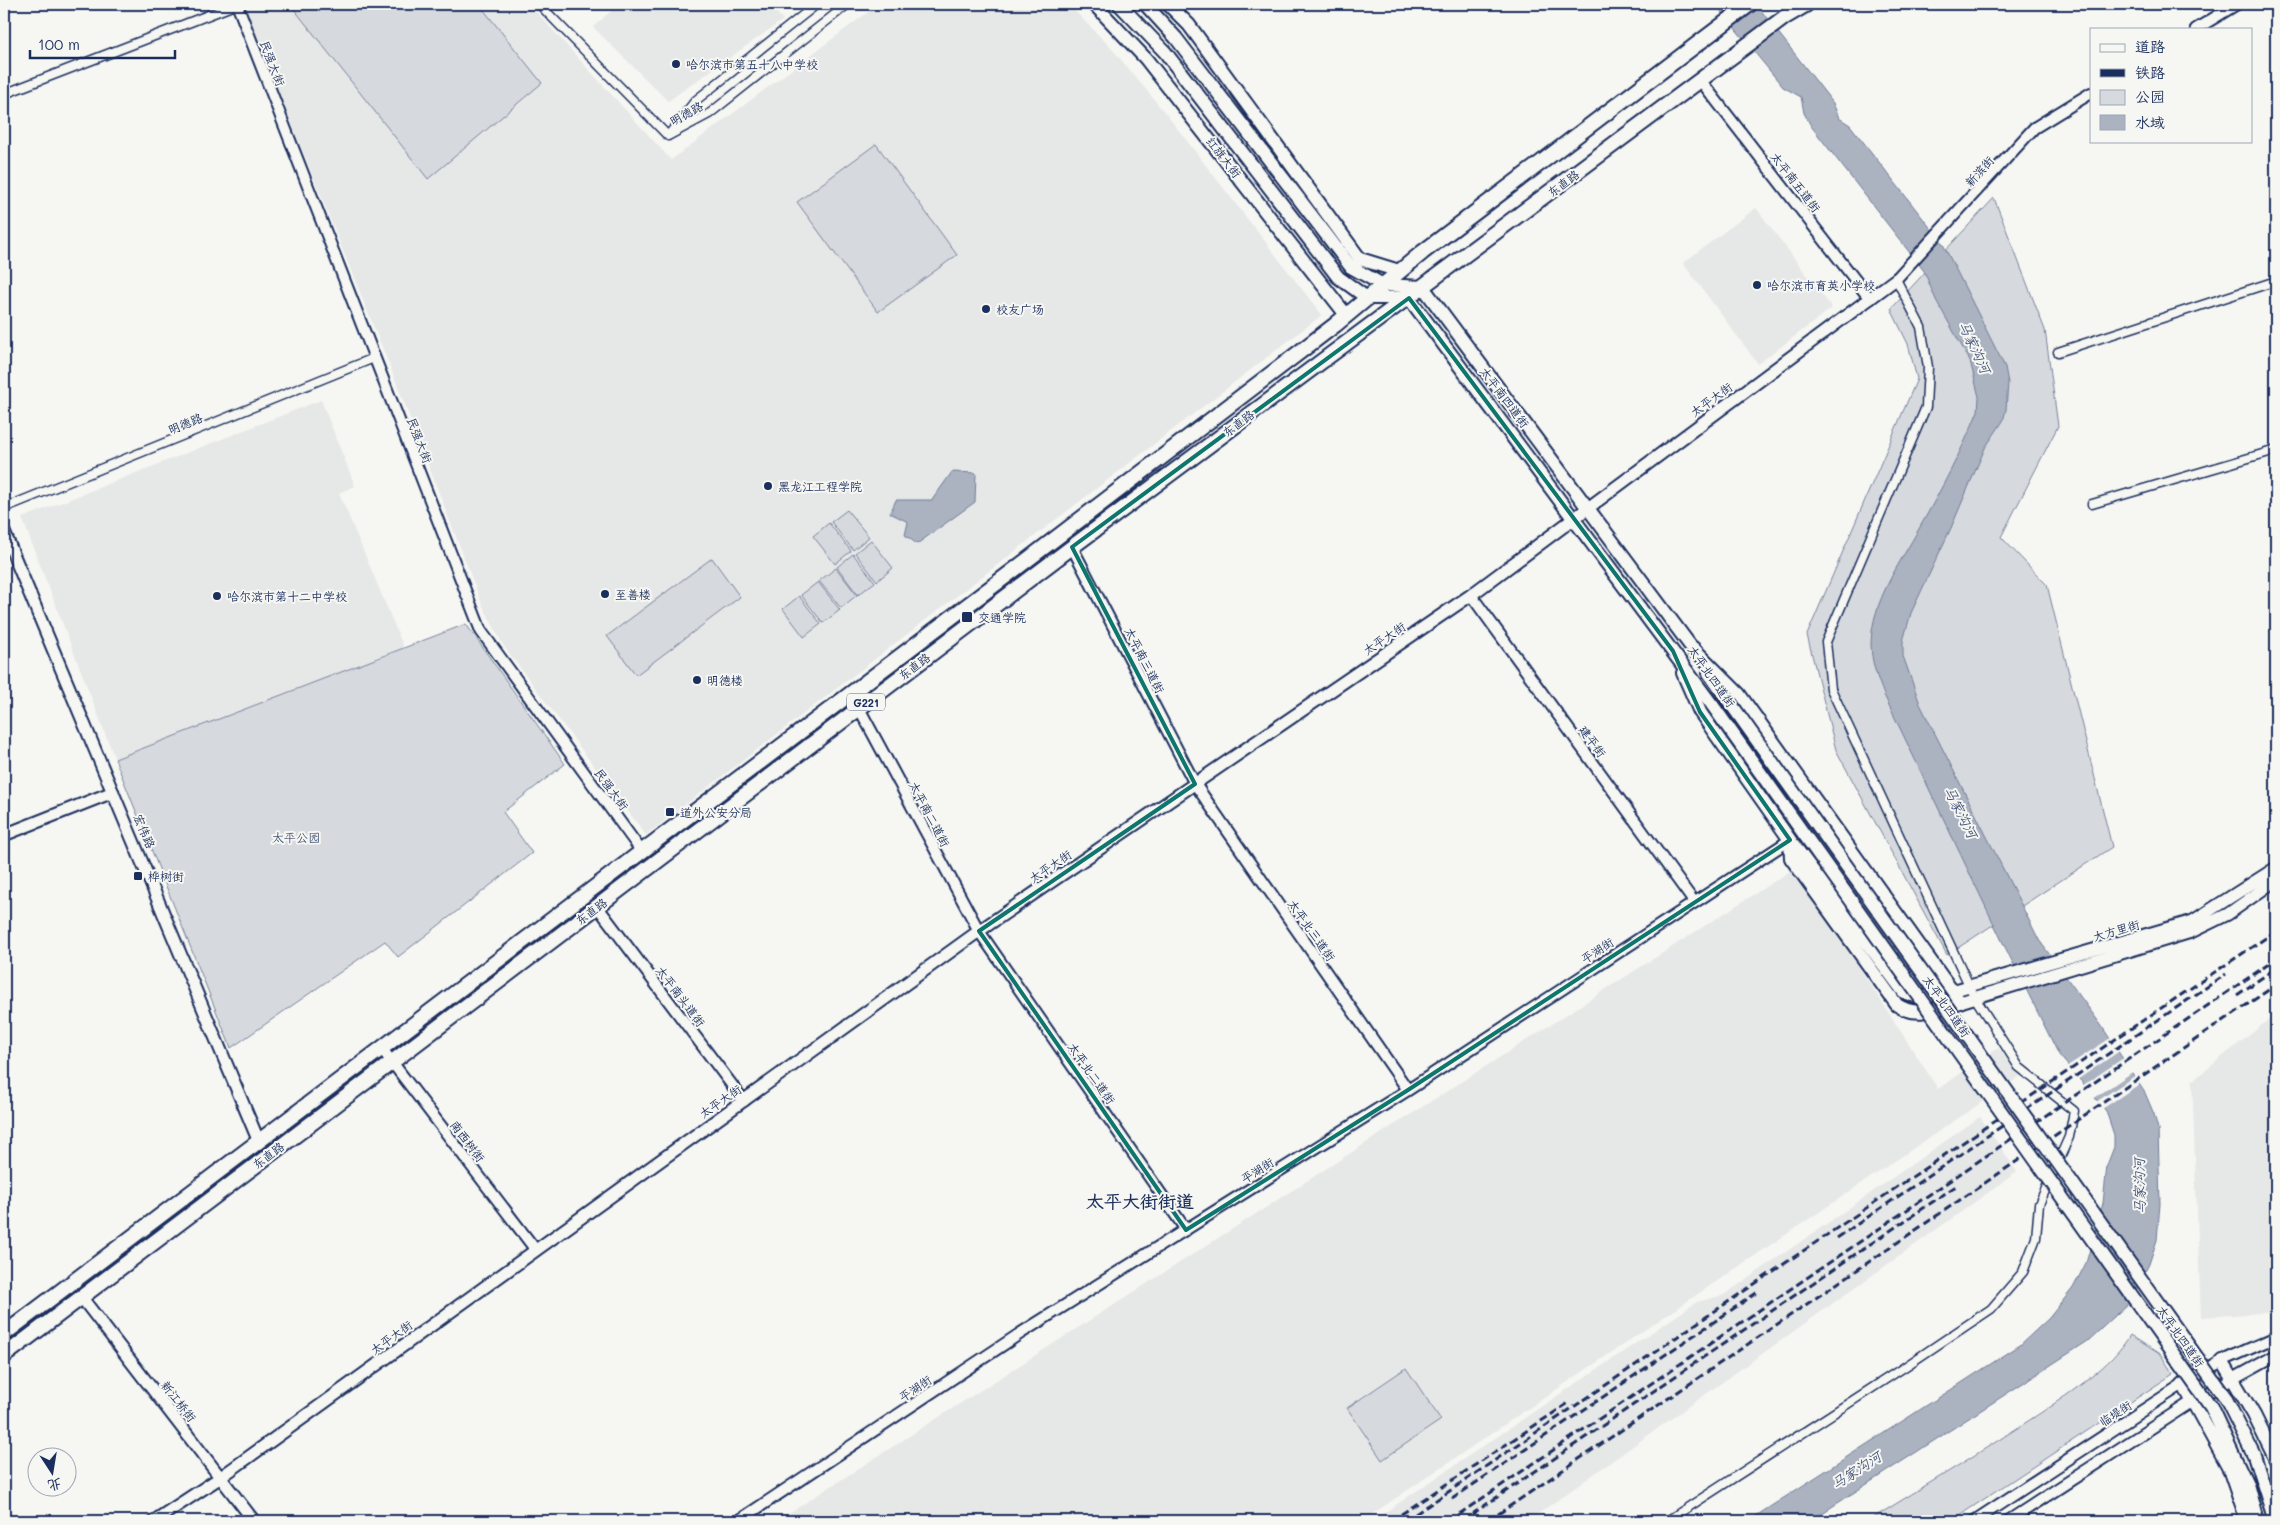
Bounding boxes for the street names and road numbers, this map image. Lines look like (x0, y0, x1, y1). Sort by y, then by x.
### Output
street label: 民强大街 (257, 38, 289, 88)
street label: 明德路 (666, 97, 706, 129)
street label: 红旗大街 (1203, 133, 1245, 181)
street label: 太平南五道街 (1768, 149, 1824, 215)
street label: 新滨街 (1961, 152, 1997, 190)
street label: 东直路 (1544, 166, 1582, 200)
street label: 太平南四道街 (1477, 363, 1533, 431)
street label: 太平大街 (1687, 378, 1735, 420)
street label: 东直路 (1219, 406, 1257, 440)
street label: 明德路 (165, 409, 205, 437)
street label: 民强大街 (404, 415, 436, 465)
street label: 太平大街 (1360, 618, 1408, 658)
street label: 太平南三道街 (1122, 624, 1168, 696)
street label: 太平北四道街 (1685, 642, 1739, 710)
street label: 东直路 (895, 649, 933, 683)
road number: G221 (847, 694, 885, 710)
street label: 建平街 (1576, 722, 1610, 760)
street label: 民强大街 (591, 765, 633, 813)
street label: 太平南二道街 (906, 778, 954, 850)
street label: 宏伟路 (131, 811, 159, 851)
street label: 太平大街 (1026, 846, 1074, 886)
street label: 东直路 (572, 894, 610, 928)
street label: 太平北三道街 (1285, 896, 1339, 964)
street label: 大方里街 (2091, 916, 2141, 944)
street label: 平湖街 (1578, 933, 1616, 967)
street label: 太平南头道街 (653, 962, 709, 1030)
street label: 太平北四道街 (1920, 972, 1974, 1040)
street label: 太平北二道街 (1065, 1039, 1119, 1107)
street label: 太平大街 (696, 1081, 744, 1121)
street label: 南西树街 (447, 1117, 489, 1165)
street label: 东直路 (249, 1138, 287, 1172)
street label: 平湖街 (1237, 1154, 1277, 1186)
street label: 太平北四道街 (2154, 1302, 2208, 1370)
street label: 太平大街 (367, 1316, 415, 1358)
street label: 平湖街 (896, 1371, 934, 1405)
street label: 新江桥街 (158, 1377, 200, 1425)
street label: 临堤街 (2096, 1396, 2134, 1430)

